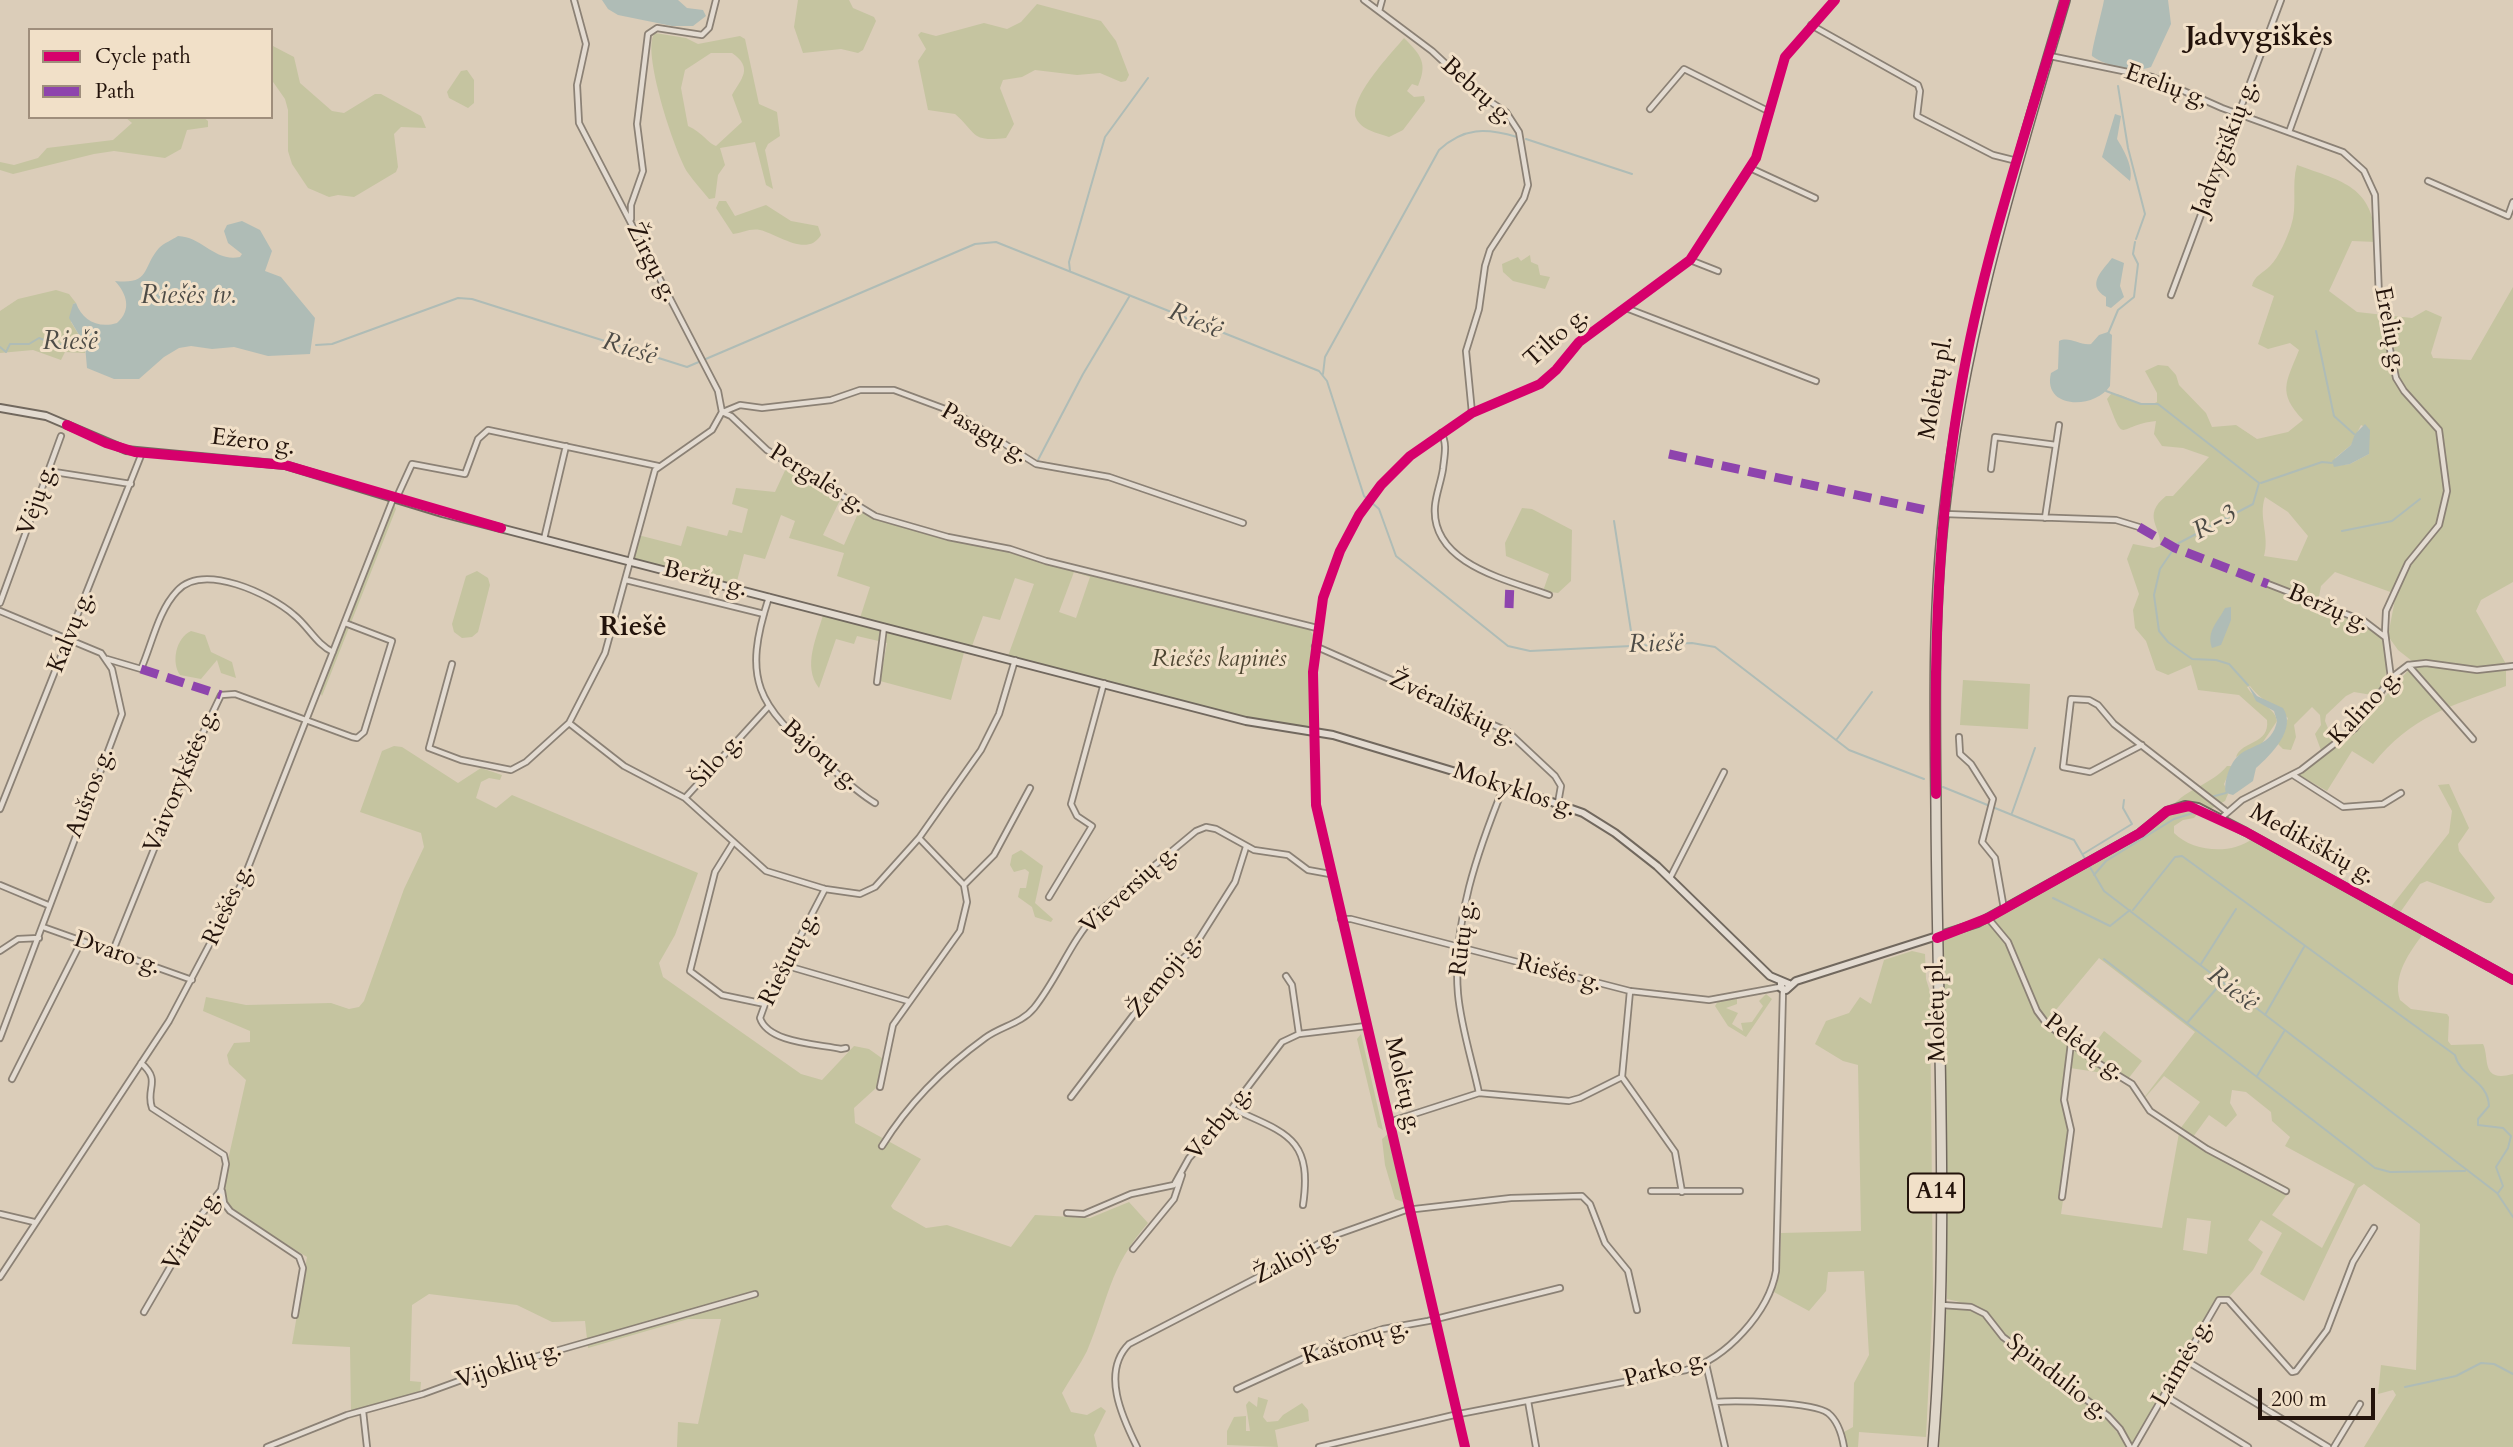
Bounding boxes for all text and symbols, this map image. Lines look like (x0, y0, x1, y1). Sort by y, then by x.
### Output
district label: Jadvygiškės (2185, 22, 2333, 56)
legend (28, 28, 273, 119)
text: Cycle path (95, 42, 191, 71)
street label: Bebrų g. (1435, 52, 1519, 132)
street label: Erelių g, (2120, 59, 2212, 115)
street label: Jadvygiškių g. (2187, 76, 2265, 220)
text: Path (95, 77, 135, 106)
street label: Žirgų g. (619, 218, 683, 308)
water label: Riešės tv. (141, 281, 235, 313)
street label: Erelių g. (2367, 285, 2411, 375)
water label: Riešė (1164, 297, 1226, 347)
street label: Tilto g. (1519, 302, 1595, 374)
water label: Riešė (42, 327, 98, 359)
water label: Riešė (598, 327, 660, 373)
street label: Molėtų pl. (1914, 334, 1960, 442)
street label: Pasagų g. (935, 398, 1033, 470)
street label: Ežero g. (209, 424, 297, 462)
street label: Pergalės g. (763, 439, 871, 521)
street label: Vėjų g. (12, 460, 64, 540)
water label: R-3 (2188, 500, 2242, 548)
street label: Beržų g. (660, 556, 750, 604)
street label: Beržų g. (2283, 579, 2373, 639)
street label: Kalvų g. (43, 587, 101, 677)
district label: Riešė (599, 612, 667, 646)
water label: Riešė (1628, 628, 1684, 662)
park label: Riešės kapinės (1151, 646, 1287, 674)
street label: Kalino g. (2324, 664, 2408, 752)
street label: Žvėrališkių g. (1384, 666, 1522, 752)
street label: Vaivorykštės g. (139, 704, 225, 858)
street label: Bajorų g. (775, 714, 865, 798)
street label: Šilo g. (686, 728, 750, 794)
street label: Aušros g. (61, 744, 121, 842)
street label: Mokyklos g. (1449, 758, 1579, 824)
street label: Medikiškių g. (2244, 799, 2380, 891)
street label: Vieversių g. (1075, 839, 1185, 941)
street label: Riešės g. (198, 859, 260, 951)
street label: Rūtų g. (1445, 898, 1483, 978)
street label: Riešutų g. (754, 907, 826, 1011)
street label: Dvaro g. (70, 926, 164, 982)
street label: Žemoji g. (1123, 928, 1209, 1024)
street label: Riešės g. (1513, 949, 1605, 999)
street label: Molėtų pl. (1923, 957, 1953, 1063)
water label: Riešė (2201, 961, 2263, 1019)
street label: Pelėdų g. (2038, 1008, 2130, 1088)
street label: Molėtų g. (1377, 1034, 1427, 1138)
street label: Verbų g. (1181, 1079, 1259, 1167)
road number: A14 (1908, 1174, 1964, 1212)
street label: Viržių g. (158, 1185, 228, 1277)
street label: Žalioji g. (1249, 1222, 1345, 1292)
street label: Kaštonų g. (1299, 1313, 1413, 1373)
street label: Laimės g. (2146, 1314, 2220, 1412)
street label: Spindulio g. (2000, 1329, 2114, 1427)
street label: Vijoklių g. (453, 1335, 565, 1397)
street label: Parko g. (1621, 1345, 1711, 1395)
scale bar (2261, 1374, 2378, 1418)
text: 200 m (2271, 1385, 2327, 1414)

